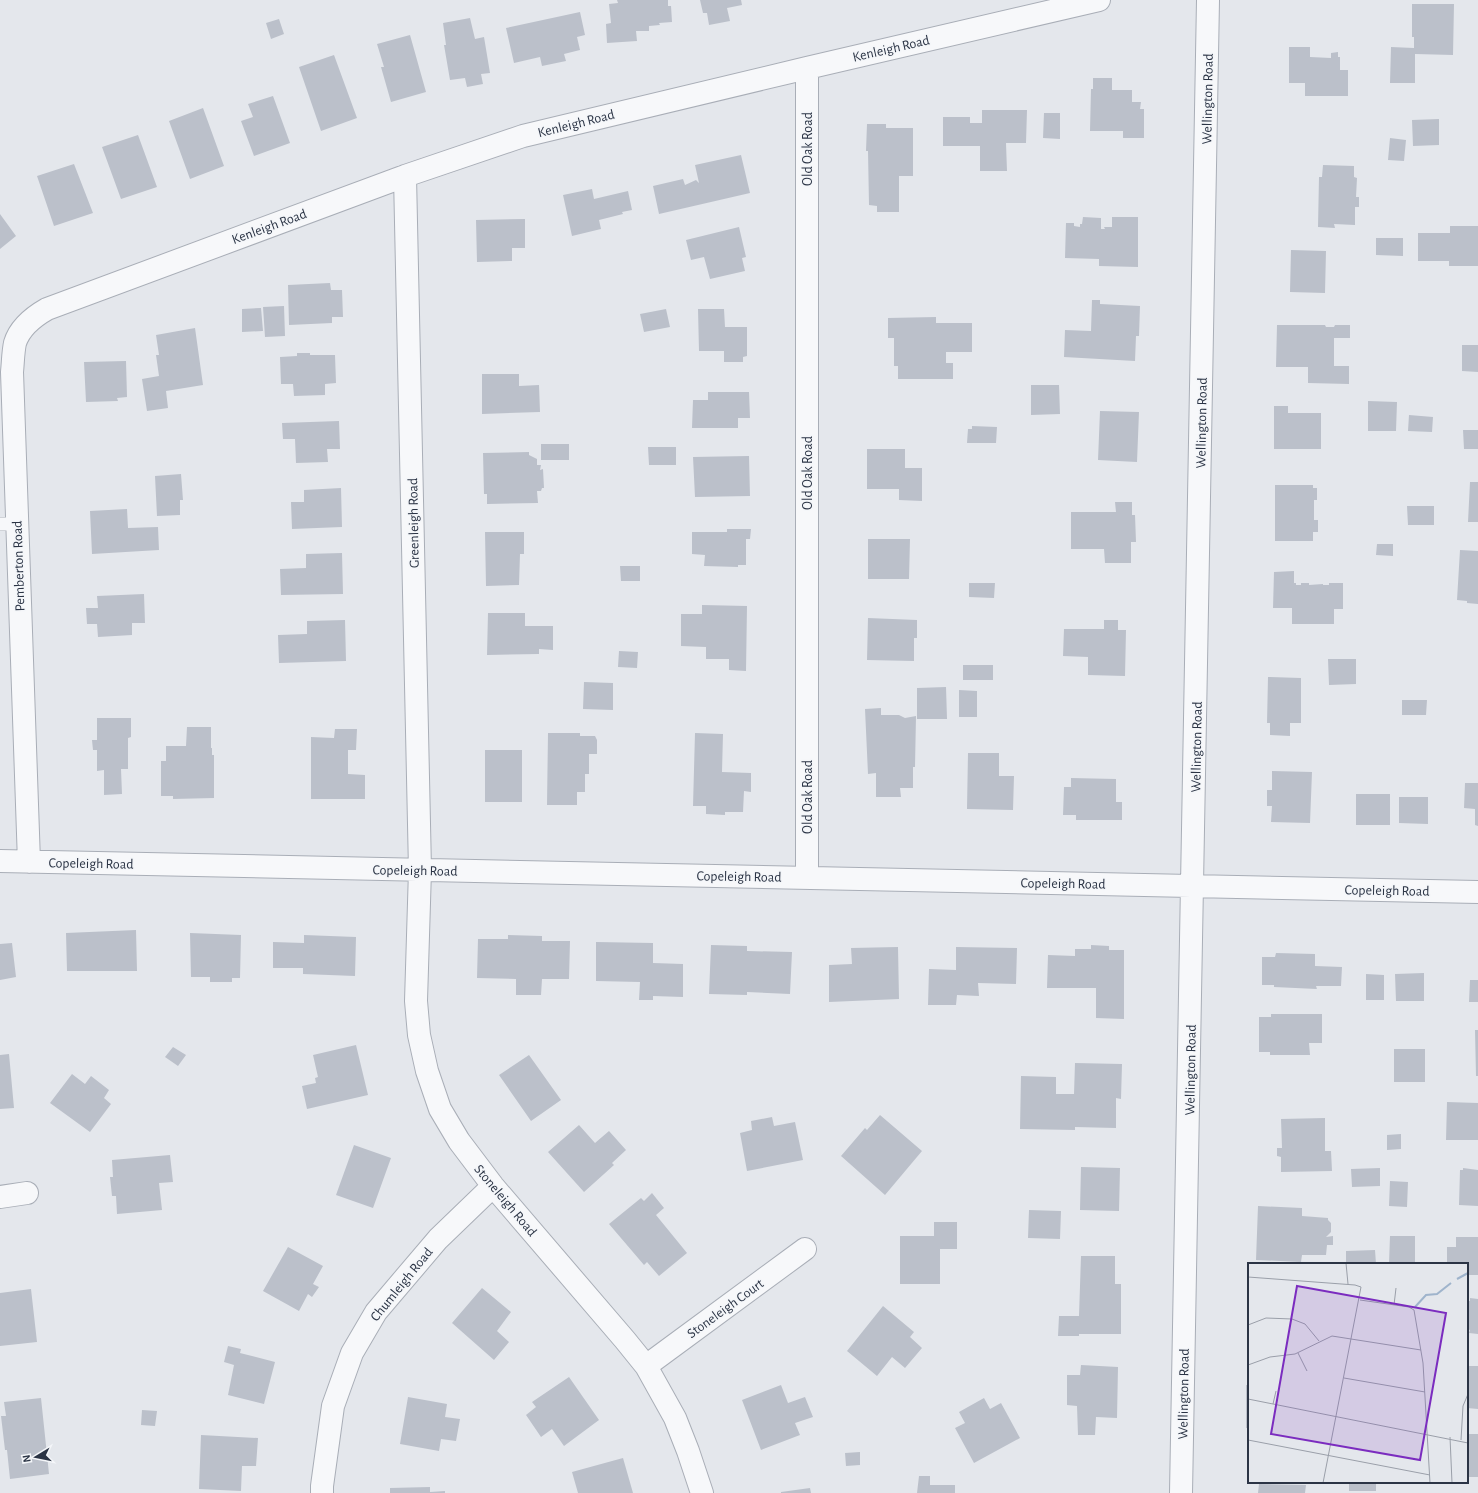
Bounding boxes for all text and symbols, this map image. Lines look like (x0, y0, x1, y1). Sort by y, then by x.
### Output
street label: Kenleigh Road (851, 33, 931, 65)
street label: Wellington Road (1200, 53, 1216, 145)
street label: Kenleigh Road (536, 108, 616, 140)
street label: Old Oak Road (801, 112, 815, 186)
street label: Kenleigh Road (230, 207, 309, 247)
street label: Wellington Road (1194, 377, 1210, 469)
street label: Old Oak Road (801, 436, 815, 510)
street label: Greenleigh Road (406, 478, 422, 568)
street label: Pemberton Road (10, 520, 28, 612)
street label: Wellington Road (1189, 701, 1205, 793)
street label: Old Oak Road (801, 760, 815, 834)
street label: Copeleigh Road (48, 856, 134, 872)
street label: Copeleigh Road (372, 863, 458, 879)
street label: Copeleigh Road (696, 869, 782, 885)
street label: Copeleigh Road (1020, 876, 1106, 892)
street label: Copeleigh Road (1344, 883, 1430, 899)
street label: Wellington Road (1183, 1024, 1199, 1116)
street label: Stoneleigh Road (471, 1162, 539, 1239)
street label: Chumleigh Road (368, 1245, 436, 1324)
inset map (1248, 1263, 1468, 1483)
street label: Stoneleigh Court (685, 1276, 767, 1341)
street label: Wellington Road (1176, 1348, 1192, 1440)
north arrow (16, 1437, 56, 1477)
text: N (21, 1454, 33, 1463)

